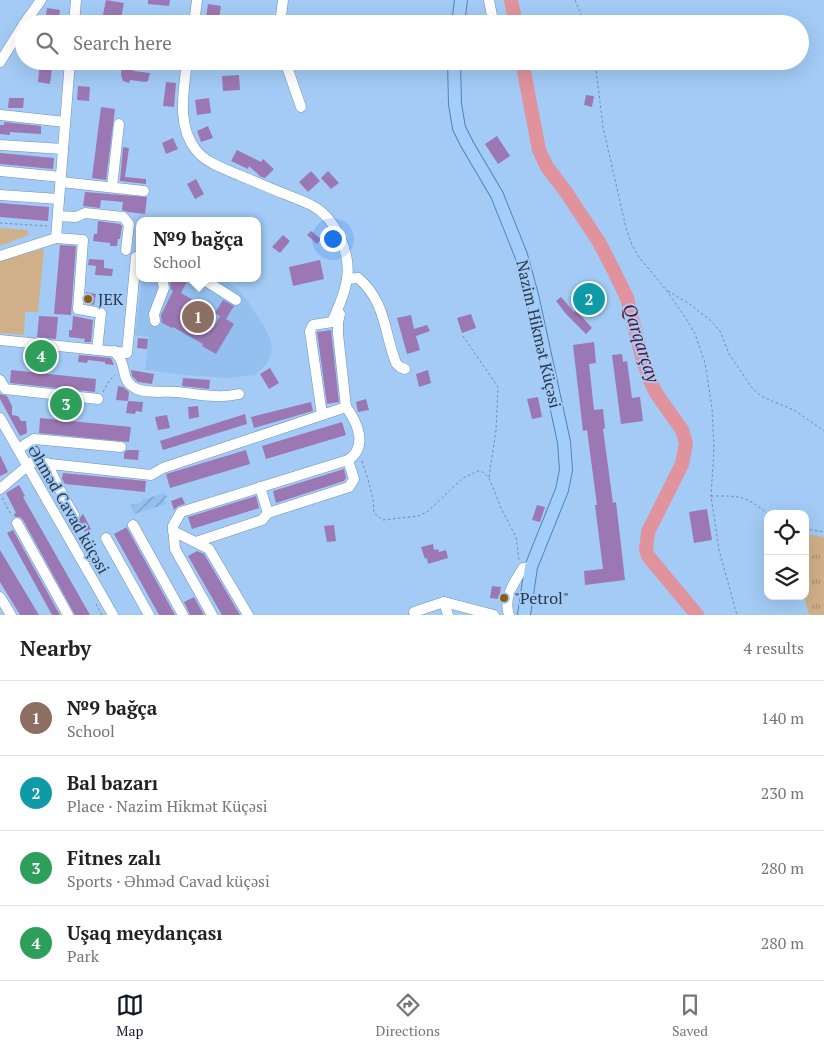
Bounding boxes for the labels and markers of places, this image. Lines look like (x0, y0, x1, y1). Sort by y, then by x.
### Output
pin: 2 (573, 280, 605, 318)
place label: JEK (98, 288, 124, 310)
marker: JEK (82, 293, 94, 305)
pin: 1 (182, 298, 214, 336)
pin: 4 (25, 337, 57, 375)
pin: 3 (50, 385, 82, 423)
place label: "Petrol" (514, 587, 569, 609)
marker: "Petrol" (498, 592, 510, 604)

